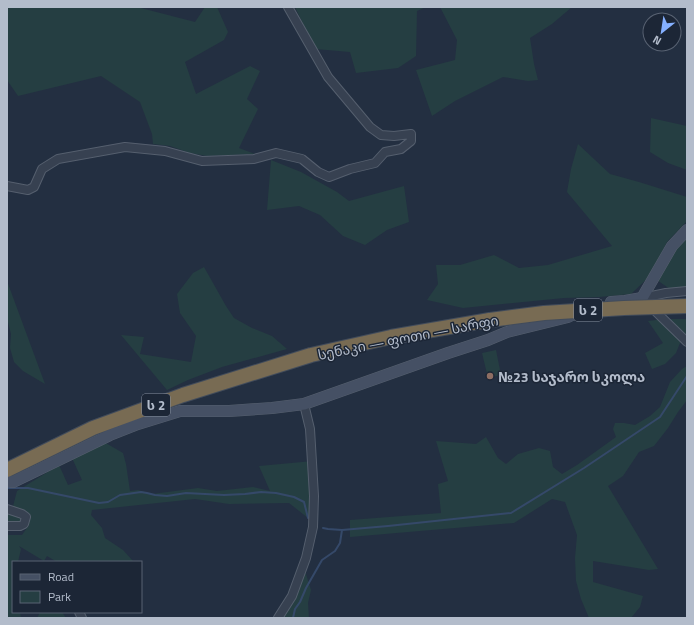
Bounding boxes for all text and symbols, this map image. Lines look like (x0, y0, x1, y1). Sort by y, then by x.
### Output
north arrow (642, 12, 682, 52)
text: N (650, 32, 664, 49)
road number: ს 2 (574, 299, 602, 321)
street label: სენაკი — ფოთი — სარფი (316, 309, 500, 365)
place label: №23 საჯარო სკოლა (498, 366, 645, 387)
marker: №23 საჯარო სკოლა (485, 371, 495, 381)
road number: ს 2 (142, 394, 170, 416)
legend (12, 561, 142, 613)
text: Road (48, 567, 74, 586)
text: Park (48, 587, 71, 606)

